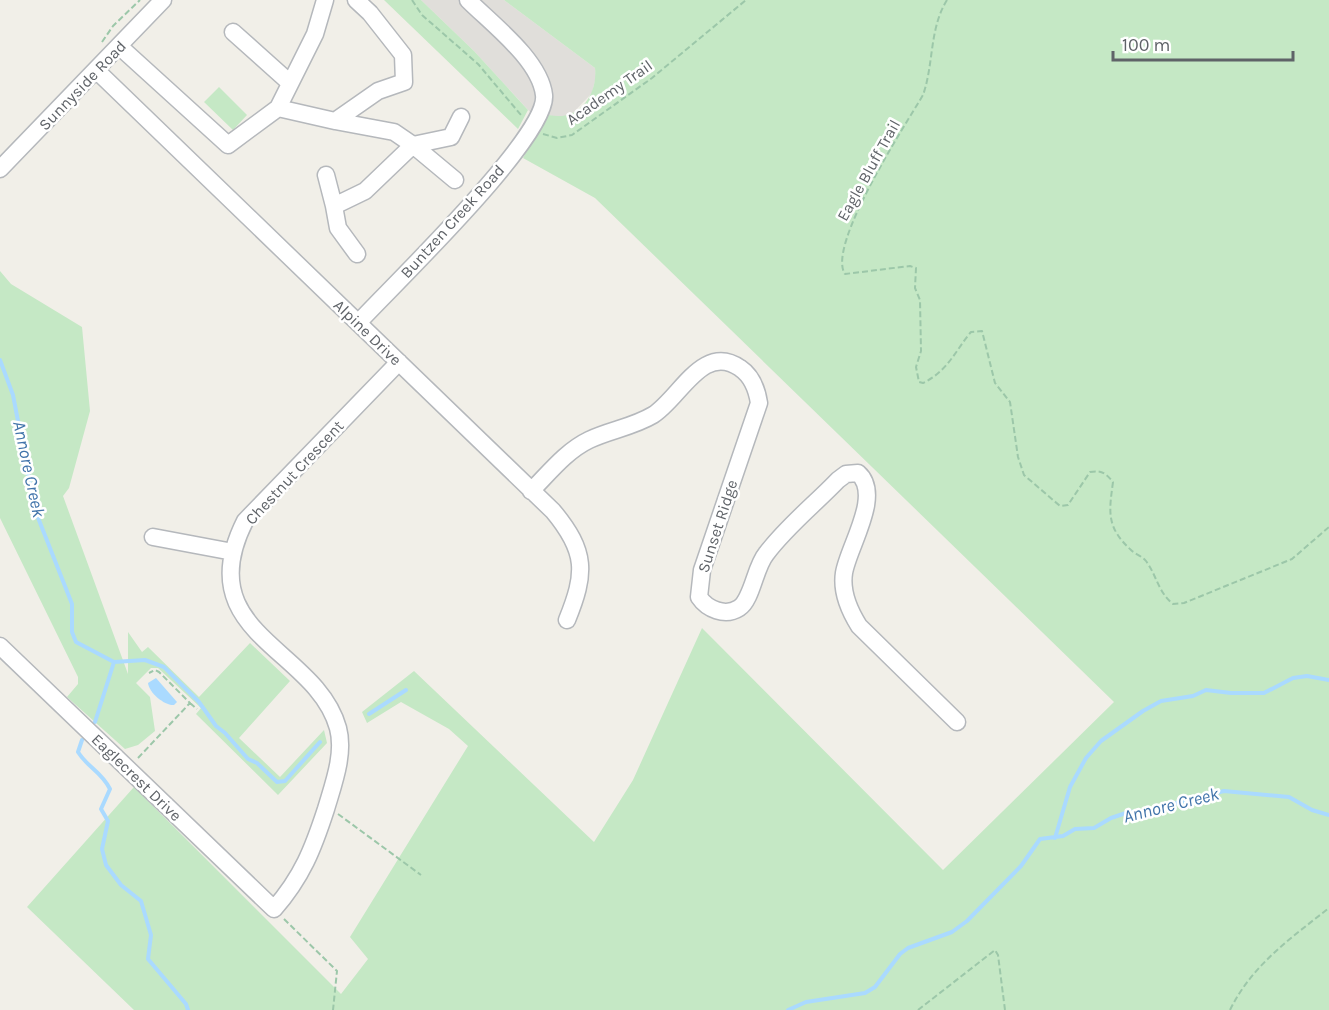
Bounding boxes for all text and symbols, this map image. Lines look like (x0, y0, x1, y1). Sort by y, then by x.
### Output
scale bar (1113, 24, 1293, 62)
text: 100 m (1122, 34, 1170, 56)
street label: Sunnyside Road (35, 36, 130, 134)
street label: Academy Trail (563, 56, 656, 129)
street label: Eagle Bluff Trail (833, 116, 904, 224)
street label: Buntzen Creek Road (396, 161, 508, 282)
street label: Alpine Drive (330, 295, 405, 369)
street label: Chestnut Crescent (241, 416, 348, 528)
water label: Annore Creek (8, 419, 50, 520)
street label: Sunset Ridge (693, 477, 741, 575)
street label: Eaglecrest Drive (88, 730, 185, 825)
water label: Annore Creek (1121, 782, 1222, 828)

